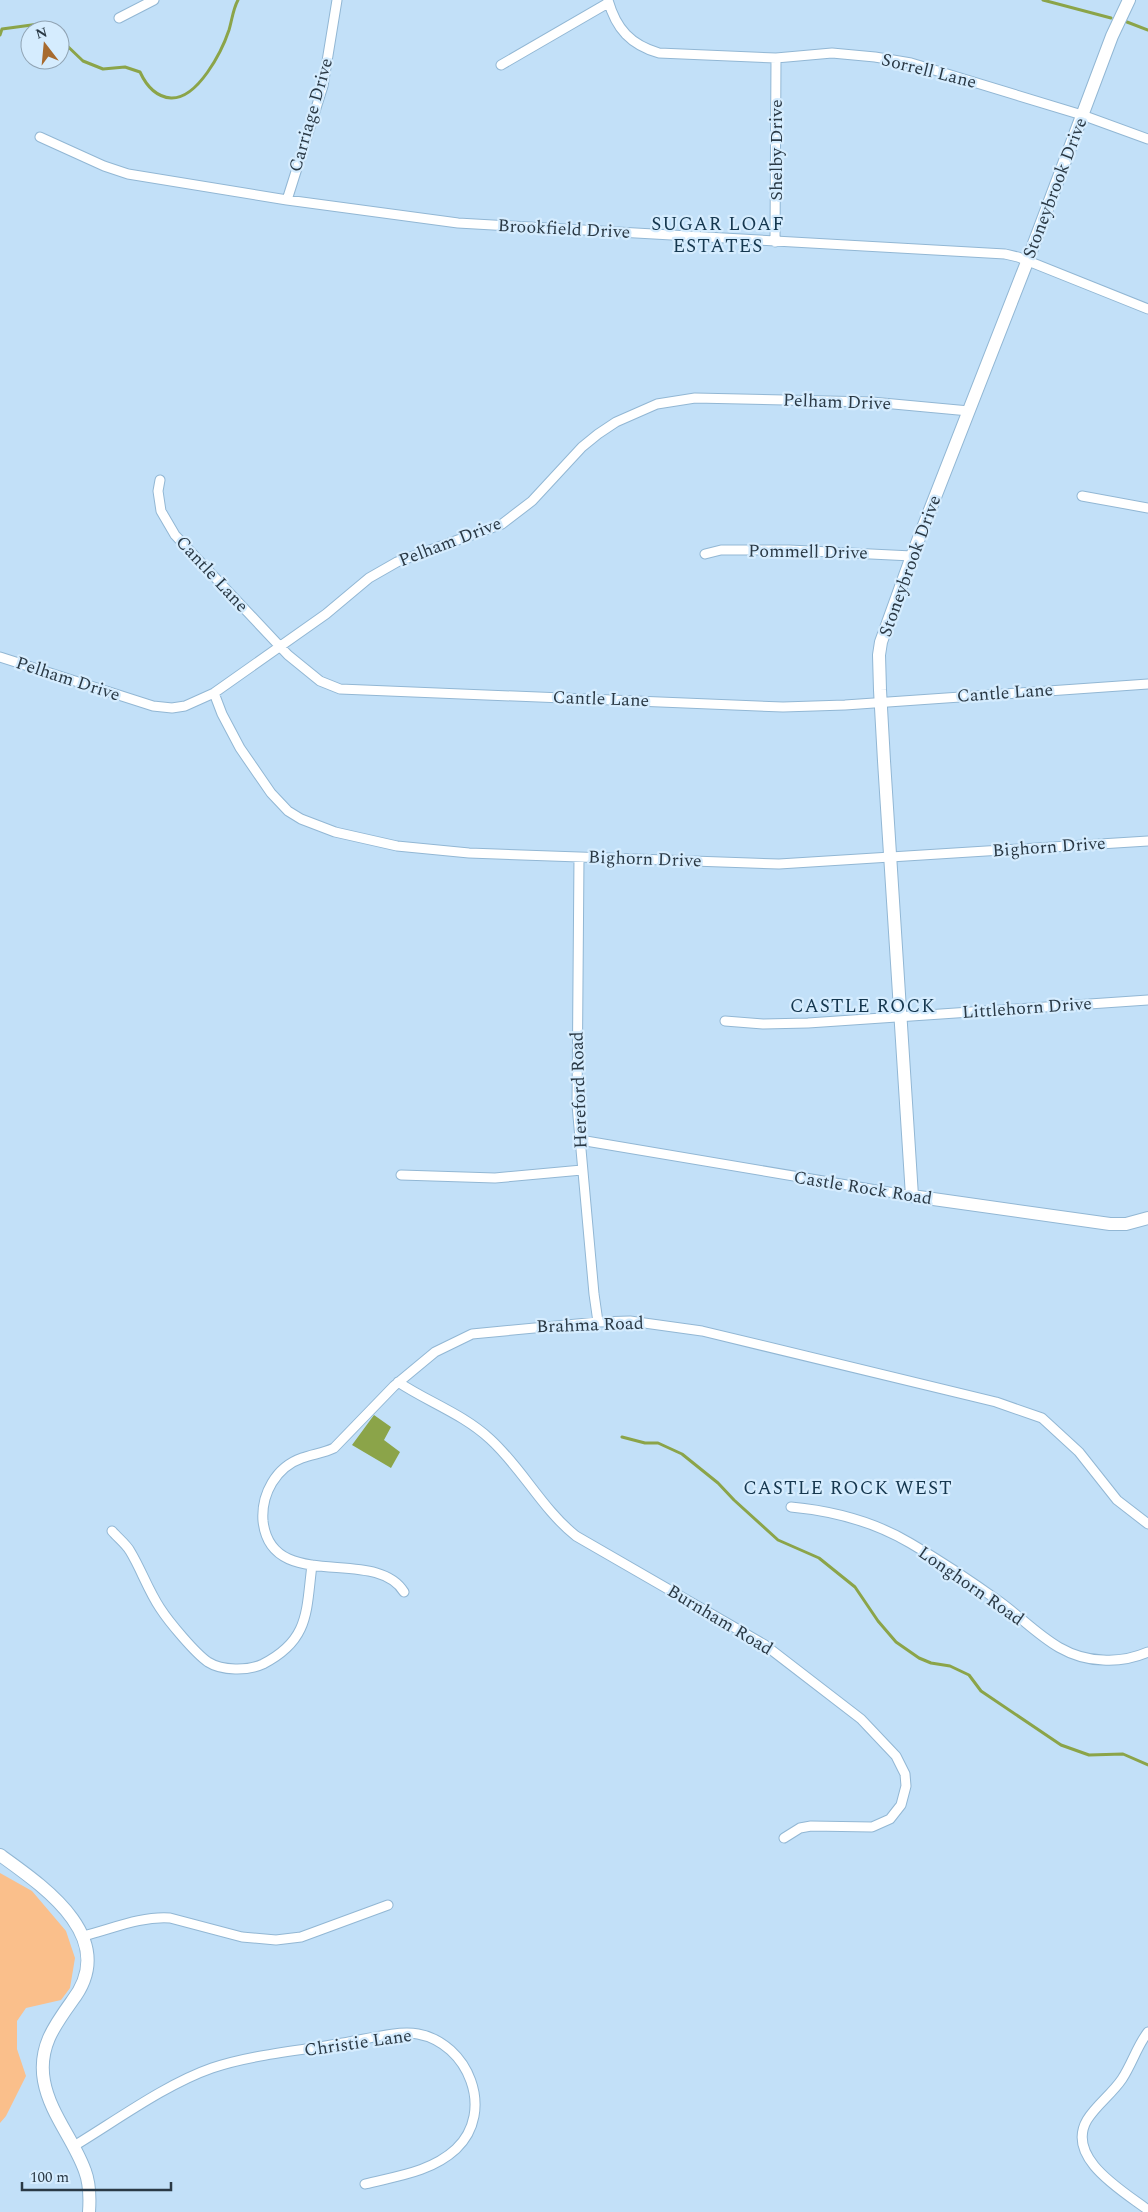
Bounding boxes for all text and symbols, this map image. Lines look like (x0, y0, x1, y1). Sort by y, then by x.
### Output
north arrow (20, 20, 70, 70)
text: N (33, 21, 50, 45)
street label: Sorrell Lane (879, 46, 979, 96)
street label: Carriage Drive (282, 55, 340, 175)
street label: Shelby Drive (763, 99, 790, 201)
street label: Stoneybrook Drive (1016, 114, 1094, 262)
district label: SUGAR LOAF ESTATES (651, 210, 785, 261)
street label: Brookfield Drive (497, 212, 631, 246)
street label: Pelham Drive (782, 387, 892, 417)
street label: Stoneybrook Drive (872, 491, 948, 641)
street label: Pelham Drive (395, 510, 505, 574)
street label: Cantle Lane (169, 529, 255, 619)
street label: Pommell Drive (748, 537, 868, 567)
street label: Pelham Drive (12, 649, 124, 709)
street label: Cantle Lane (956, 676, 1054, 710)
street label: Cantle Lane (552, 684, 650, 714)
street label: Bighorn Drive (991, 830, 1107, 864)
street label: Bighorn Drive (588, 844, 702, 874)
street label: Littlehorn Drive (961, 990, 1093, 1026)
district label: CASTLE ROCK (790, 992, 936, 1021)
street label: Hereford Road (563, 1031, 595, 1149)
street label: Castle Rock Road (792, 1164, 934, 1212)
street label: Brahma Road (536, 1310, 644, 1340)
district label: CASTLE ROCK WEST (743, 1474, 953, 1503)
street label: Longhorn Road (912, 1539, 1030, 1633)
street label: Burnham Road (662, 1578, 778, 1662)
street label: Christie Lane (302, 2022, 414, 2064)
scale bar (22, 2160, 171, 2192)
text: 100 m (30, 2166, 69, 2189)

